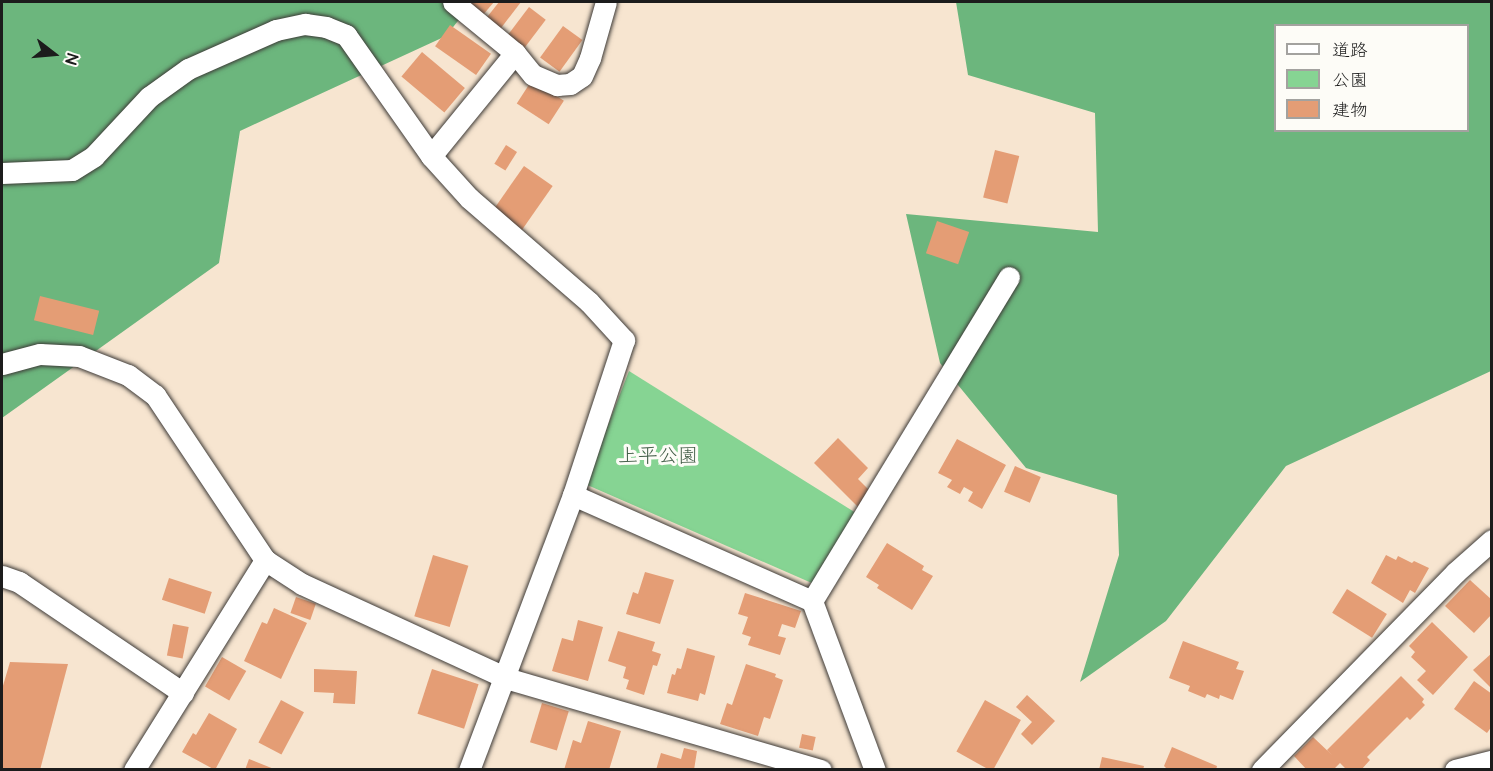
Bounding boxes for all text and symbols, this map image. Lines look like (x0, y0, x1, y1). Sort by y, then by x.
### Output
north arrow (24, 24, 84, 84)
legend (1274, 24, 1469, 132)
text: 道路 (1332, 38, 1368, 63)
text: N (59, 51, 83, 67)
text: 公園 (1332, 68, 1368, 93)
text: 建物 (1332, 98, 1368, 123)
park label: 上平公園 (618, 444, 698, 468)

